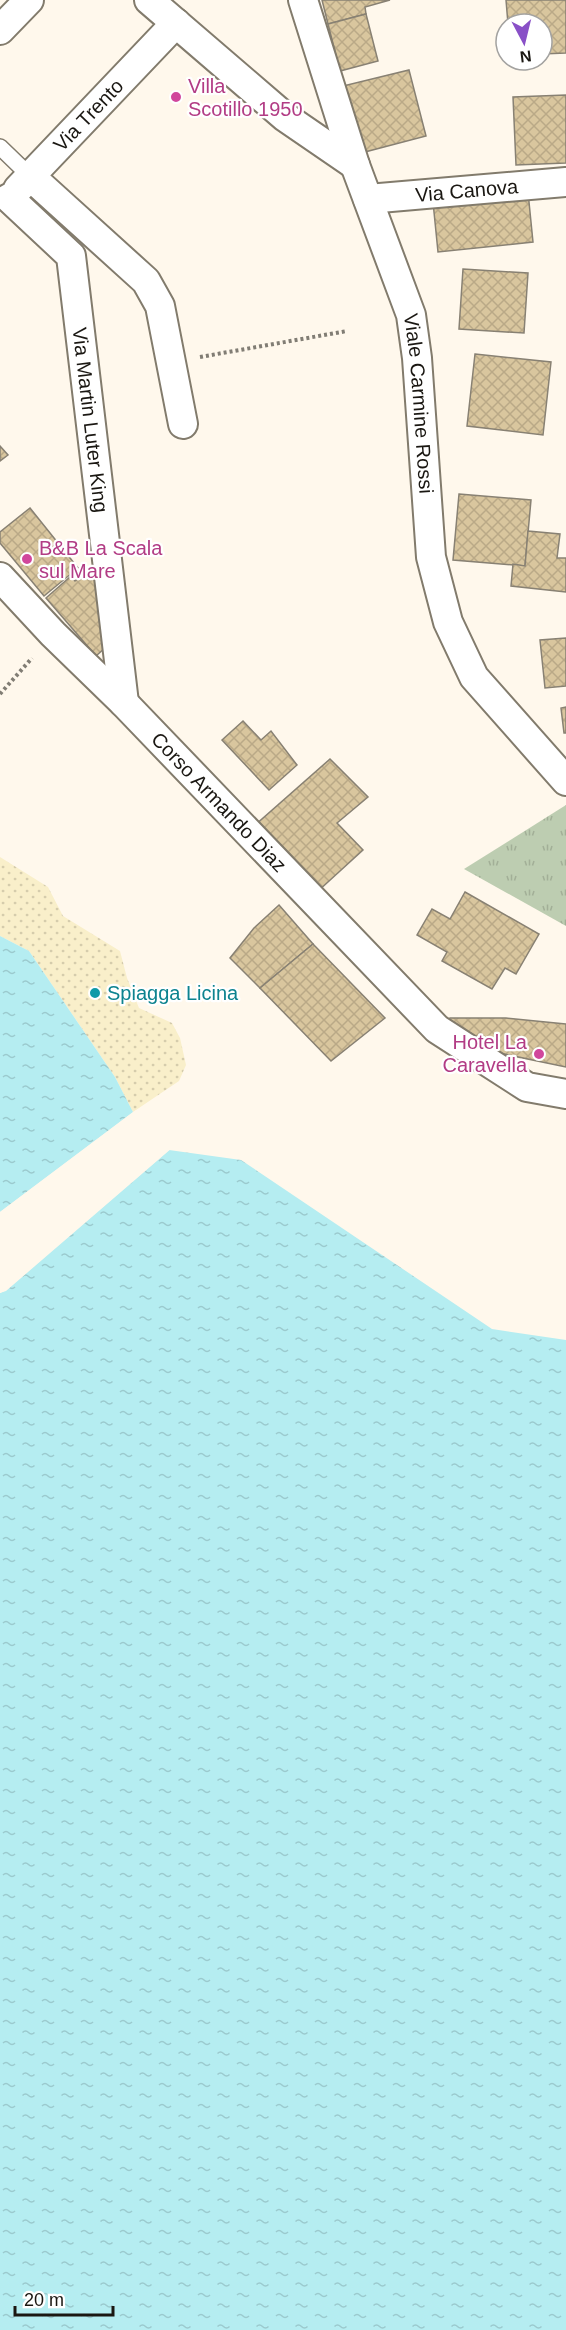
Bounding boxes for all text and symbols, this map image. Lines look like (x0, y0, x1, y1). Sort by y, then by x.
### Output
north arrow (494, 12, 554, 72)
text: N (519, 47, 533, 66)
street label: Via Trento (49, 75, 128, 156)
place label: Villa Scotillo 1950 (188, 75, 303, 120)
marker: Villa Scotillo 1950 (169, 90, 183, 104)
street label: Via Canova (414, 175, 520, 206)
street label: Viale Carmine Rossi (400, 312, 438, 494)
street label: Via Martin Luter King (69, 326, 112, 514)
place label: B&B La Scala sul Mare (39, 537, 163, 582)
marker: B&B La Scala sul Mare (20, 552, 34, 566)
street label: Corso Armando Diaz (147, 728, 291, 876)
place label: Spiagga Licina (107, 982, 239, 1004)
marker: Spiagga Licina (88, 986, 102, 1000)
place label: Hotel La Caravella (443, 1031, 528, 1076)
marker: Hotel La Caravella (532, 1047, 546, 1061)
scale bar (15, 2279, 112, 2317)
text: 20 m (24, 2290, 64, 2310)

